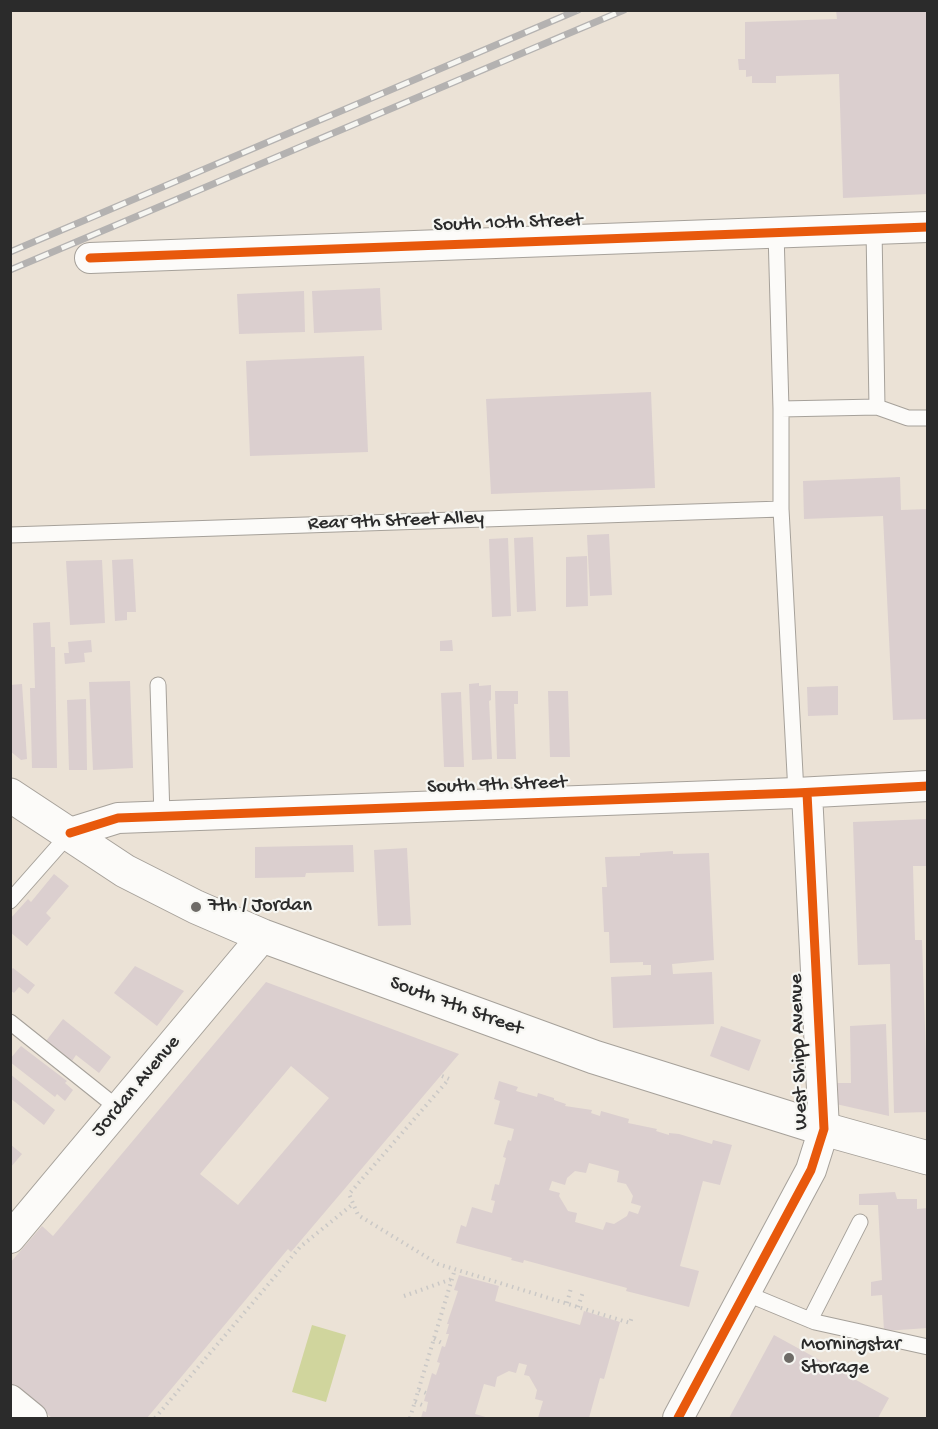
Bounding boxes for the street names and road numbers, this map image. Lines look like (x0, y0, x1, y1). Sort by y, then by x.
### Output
street label: South 10th Street (433, 209, 583, 239)
street label: Rear 9th Street Alley (308, 507, 484, 537)
street label: South 9th Street (427, 772, 567, 800)
street label: South 7th Street (386, 972, 526, 1042)
street label: West Shipp Avenue (785, 973, 815, 1131)
street label: Jordan Avenue (88, 1031, 186, 1143)

